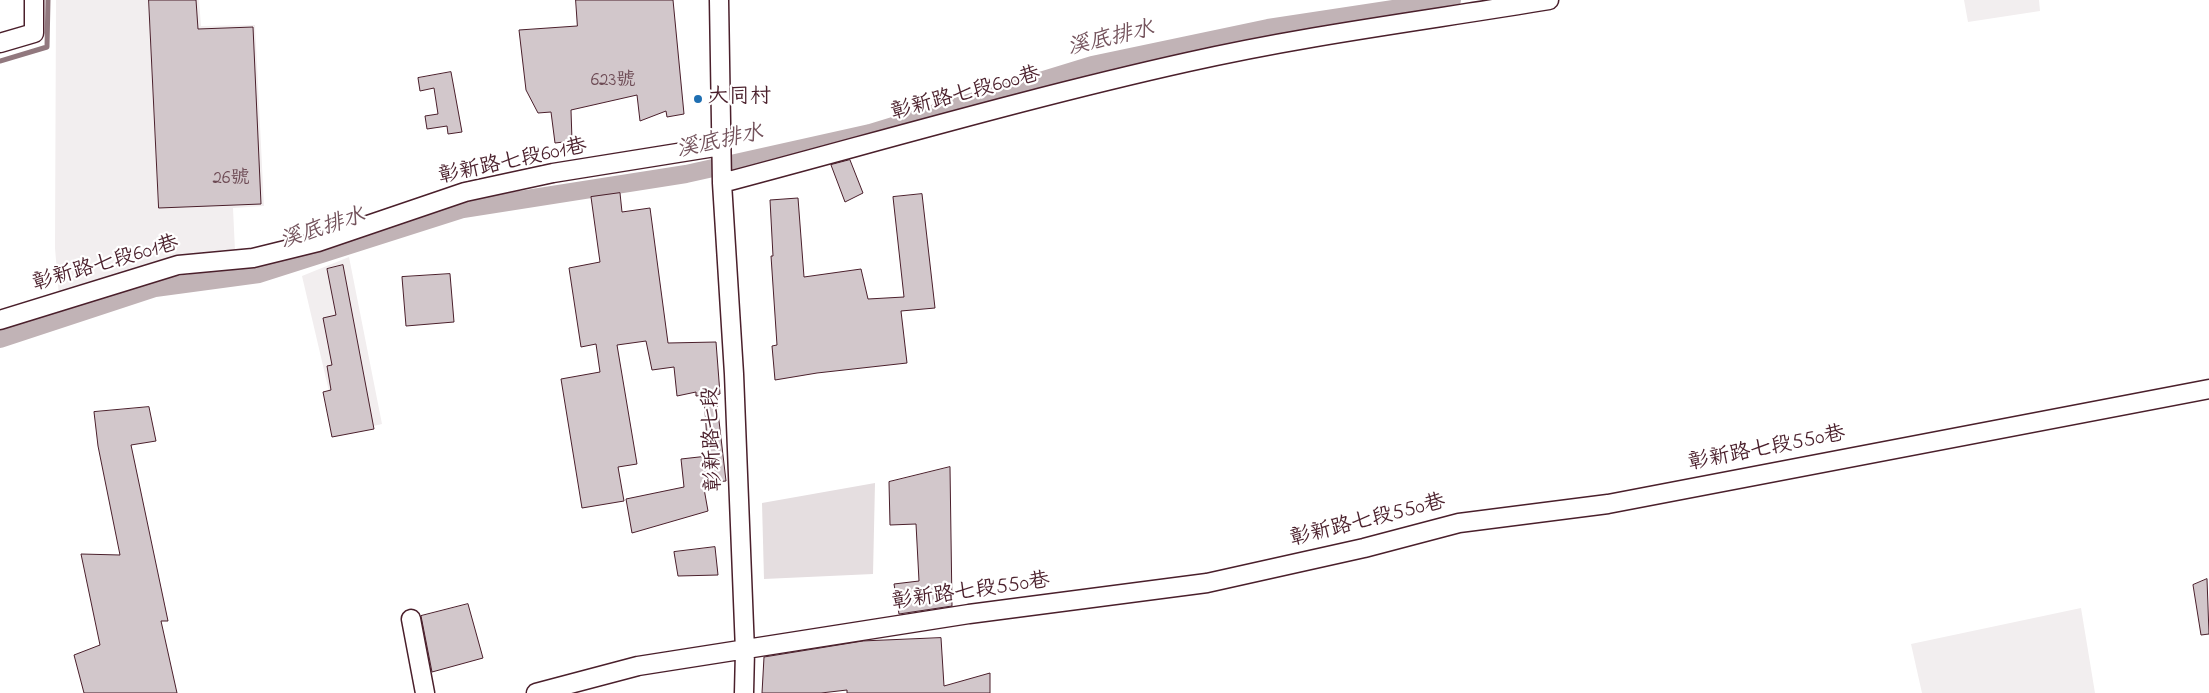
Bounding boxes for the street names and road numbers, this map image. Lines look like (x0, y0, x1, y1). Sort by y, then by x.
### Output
street label: 彰新路七段600巷 (889, 63, 1043, 127)
street label: 彰新路七段601巷 (437, 135, 589, 191)
street label: 彰新路七段601巷 (30, 232, 182, 298)
street label: 彰新路七段 (700, 386, 728, 492)
street label: 彰新路七段550巷 (1687, 422, 1847, 478)
street label: 彰新路七段550巷 (1288, 491, 1448, 553)
street label: 彰新路七段550巷 (890, 569, 1052, 617)

